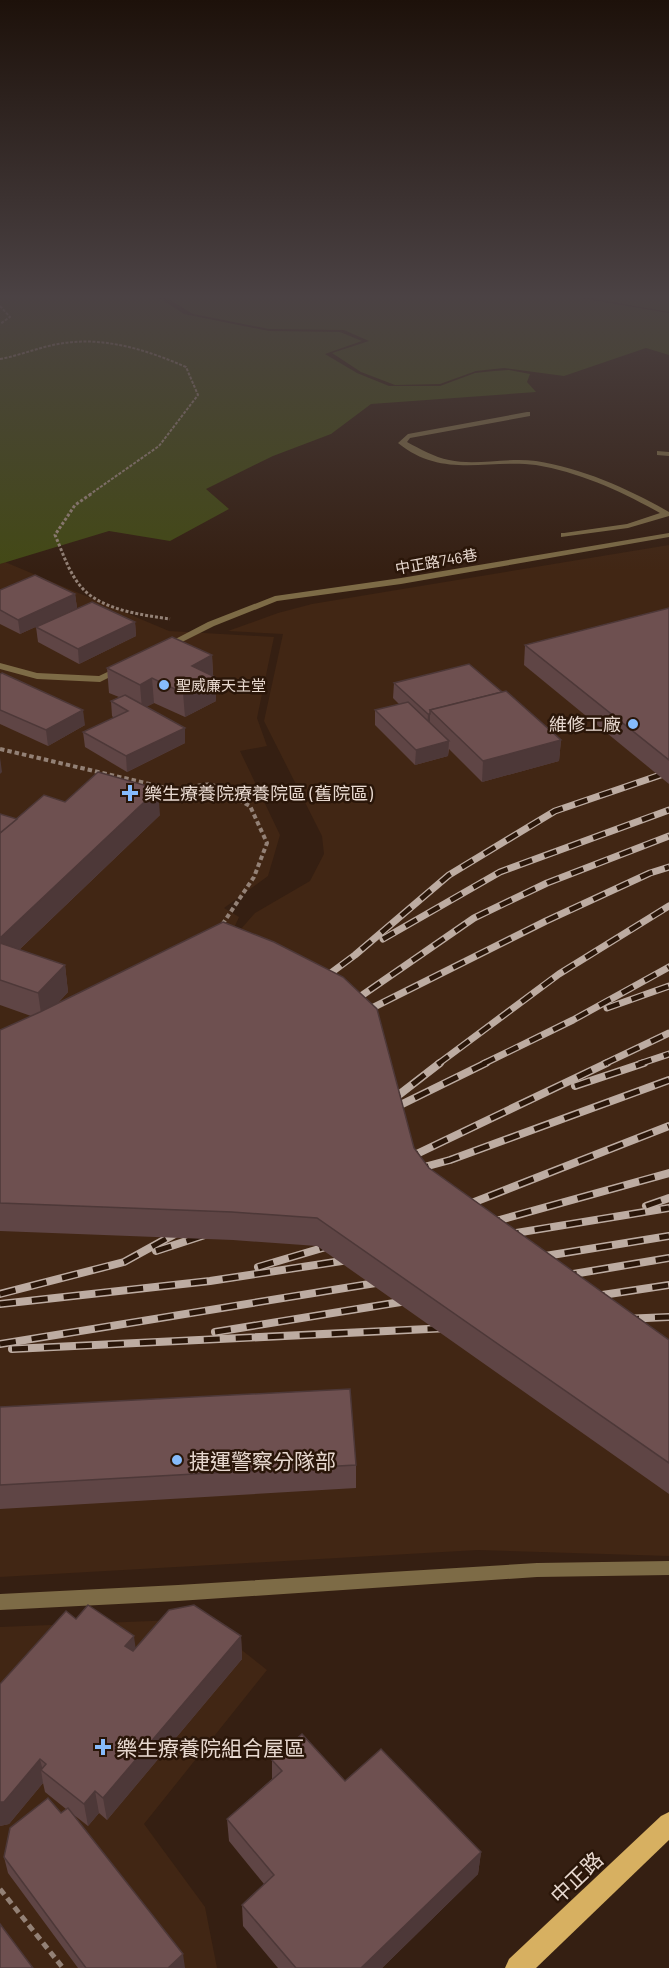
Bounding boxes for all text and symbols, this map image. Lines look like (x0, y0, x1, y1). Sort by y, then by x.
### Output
street label: 中正路746巷 (394, 545, 478, 577)
place label: 聖威廉天主堂 (176, 676, 266, 694)
marker: 聖威廉天主堂 (157, 678, 171, 692)
place label: 維修工廠 (549, 713, 621, 735)
marker: 維修工廠 (626, 717, 640, 731)
place label: 樂生療養院療養院區 (舊院區) (144, 782, 373, 804)
marker: 樂生療養院療養院區 (舊院區) (121, 784, 139, 802)
place label: 捷運警察分隊部 (189, 1448, 336, 1473)
marker: 捷運警察分隊部 (170, 1453, 184, 1467)
place label: 樂生療養院組合屋區 (116, 1735, 305, 1760)
marker: 樂生療養院組合屋區 (94, 1738, 112, 1756)
street label: 中正路 (545, 1846, 607, 1908)

